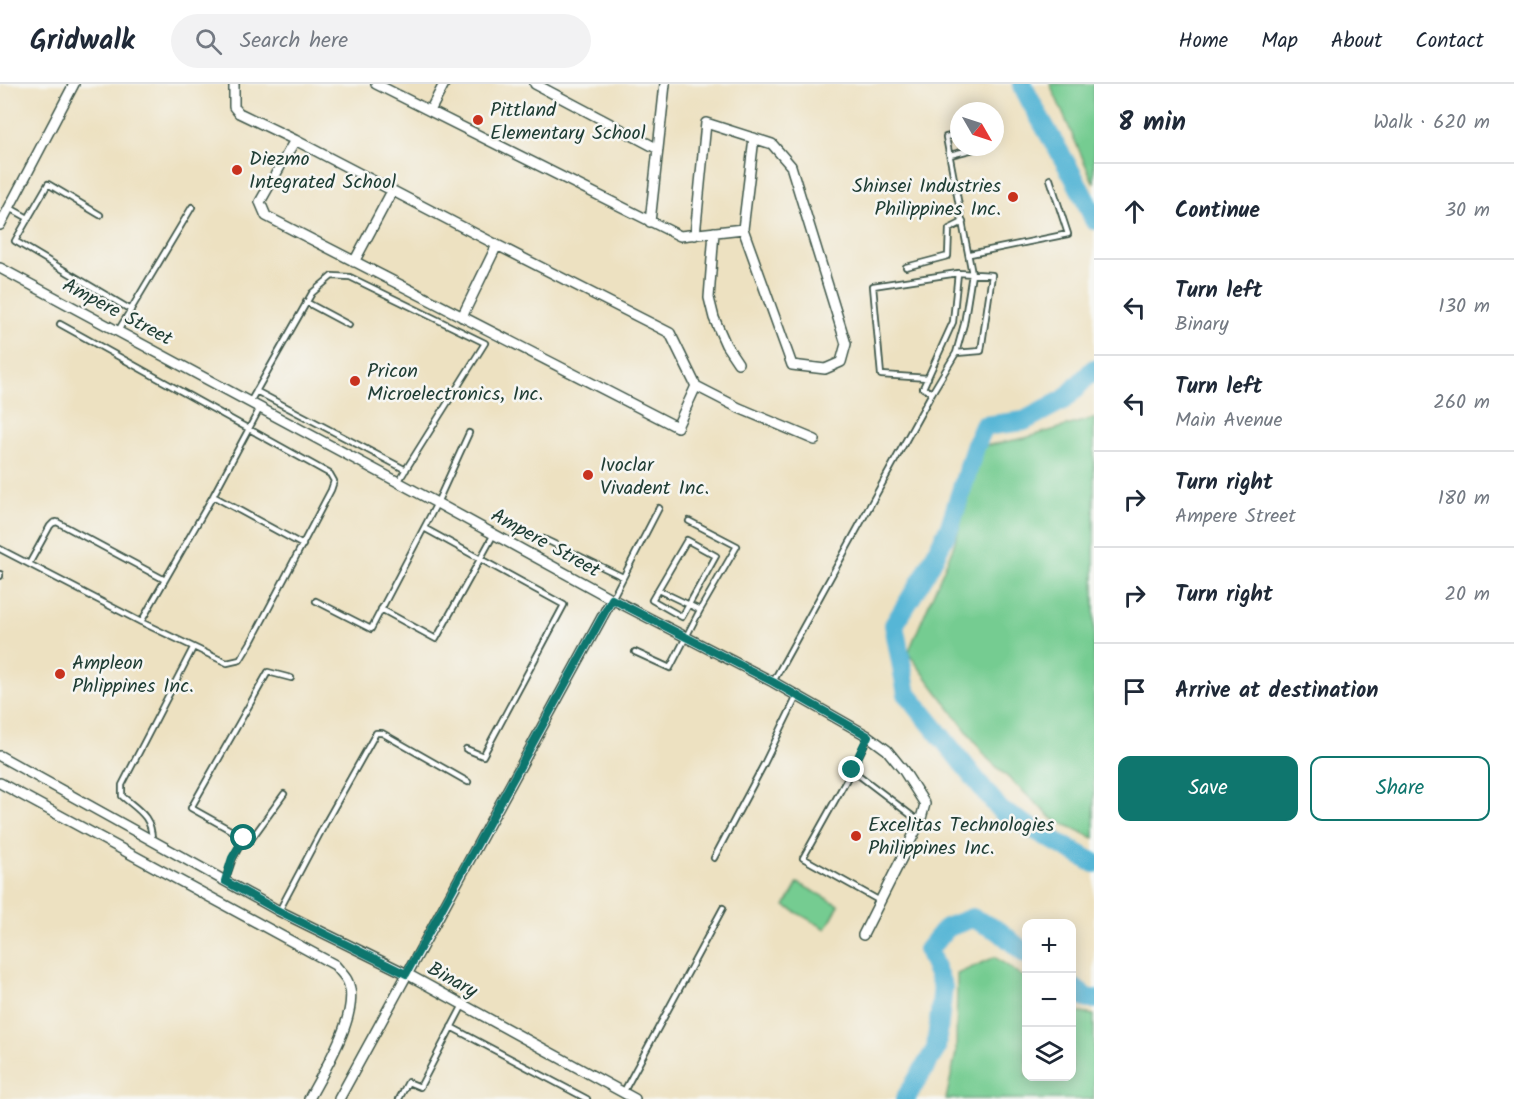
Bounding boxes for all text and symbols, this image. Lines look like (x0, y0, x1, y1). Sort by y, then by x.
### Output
search box (171, 14, 591, 68)
text: Gridwalk (30, 19, 135, 64)
text: Search here (240, 24, 348, 59)
icon: search (192, 25, 225, 58)
text: Home (1179, 25, 1228, 58)
text: Map (1261, 25, 1298, 58)
text: About (1331, 25, 1382, 58)
text: Contact (1415, 25, 1484, 58)
place label: Pittland Elementary School (490, 95, 646, 150)
north arrow (950, 102, 1004, 156)
text: 8 min (1118, 102, 1186, 144)
text: Walk · 620 m (1373, 107, 1490, 139)
marker: Pittland Elementary School (471, 113, 485, 127)
place label: Diezmo Integrated School (249, 144, 396, 199)
marker: Diezmo Integrated School (230, 163, 244, 177)
place label: Shinsei Industries Philippines Inc. (852, 171, 1001, 226)
marker: Shinsei Industries Philippines Inc. (1006, 190, 1020, 204)
text: Continue (1175, 194, 1260, 229)
icon: ahead (1118, 195, 1151, 228)
text: 30 m (1445, 195, 1490, 227)
street label: Ampere Street (56, 270, 178, 355)
text: Turn left (1175, 274, 1262, 309)
icon: left (1118, 291, 1151, 324)
text: 130 m (1438, 291, 1490, 323)
text: Binary (1175, 309, 1229, 341)
place label: Pricon Microelectronics, Inc. (367, 356, 543, 411)
text: Turn left (1175, 370, 1262, 405)
marker: Pricon Microelectronics, Inc. (348, 374, 362, 388)
icon: left (1118, 387, 1151, 420)
text: 260 m (1433, 387, 1490, 419)
text: Main Avenue (1175, 405, 1282, 437)
place label: Ivoclar Vivadent Inc. (600, 450, 709, 505)
text: Turn right (1175, 466, 1273, 501)
marker: Ivoclar Vivadent Inc. (581, 468, 595, 482)
icon: right (1118, 483, 1151, 516)
text: 180 m (1438, 483, 1490, 515)
street label: Ampere Street (484, 500, 606, 587)
text: Ampere Street (1175, 501, 1296, 533)
text: Turn right (1175, 578, 1273, 613)
icon: right (1118, 579, 1151, 612)
text: 20 m (1444, 579, 1490, 611)
place label: Ampleon Phlippines Inc. (72, 648, 194, 703)
marker: Ampleon Phlippines Inc. (53, 667, 67, 681)
text: Arrive at destination (1175, 674, 1378, 709)
icon: arrive (1118, 675, 1151, 708)
route end (838, 756, 864, 782)
button: Save (1118, 756, 1298, 821)
button: Share (1310, 756, 1490, 821)
place label: Excelitas Technologies Philippines Inc. (868, 810, 1055, 865)
route start (230, 824, 256, 850)
marker: Excelitas Technologies Philippines Inc. (849, 829, 863, 843)
map controls (1022, 919, 1076, 1081)
button: + (1022, 919, 1076, 973)
street label: Binary (421, 954, 484, 1008)
button: − (1022, 973, 1076, 1027)
button: layers (1022, 1027, 1076, 1081)

